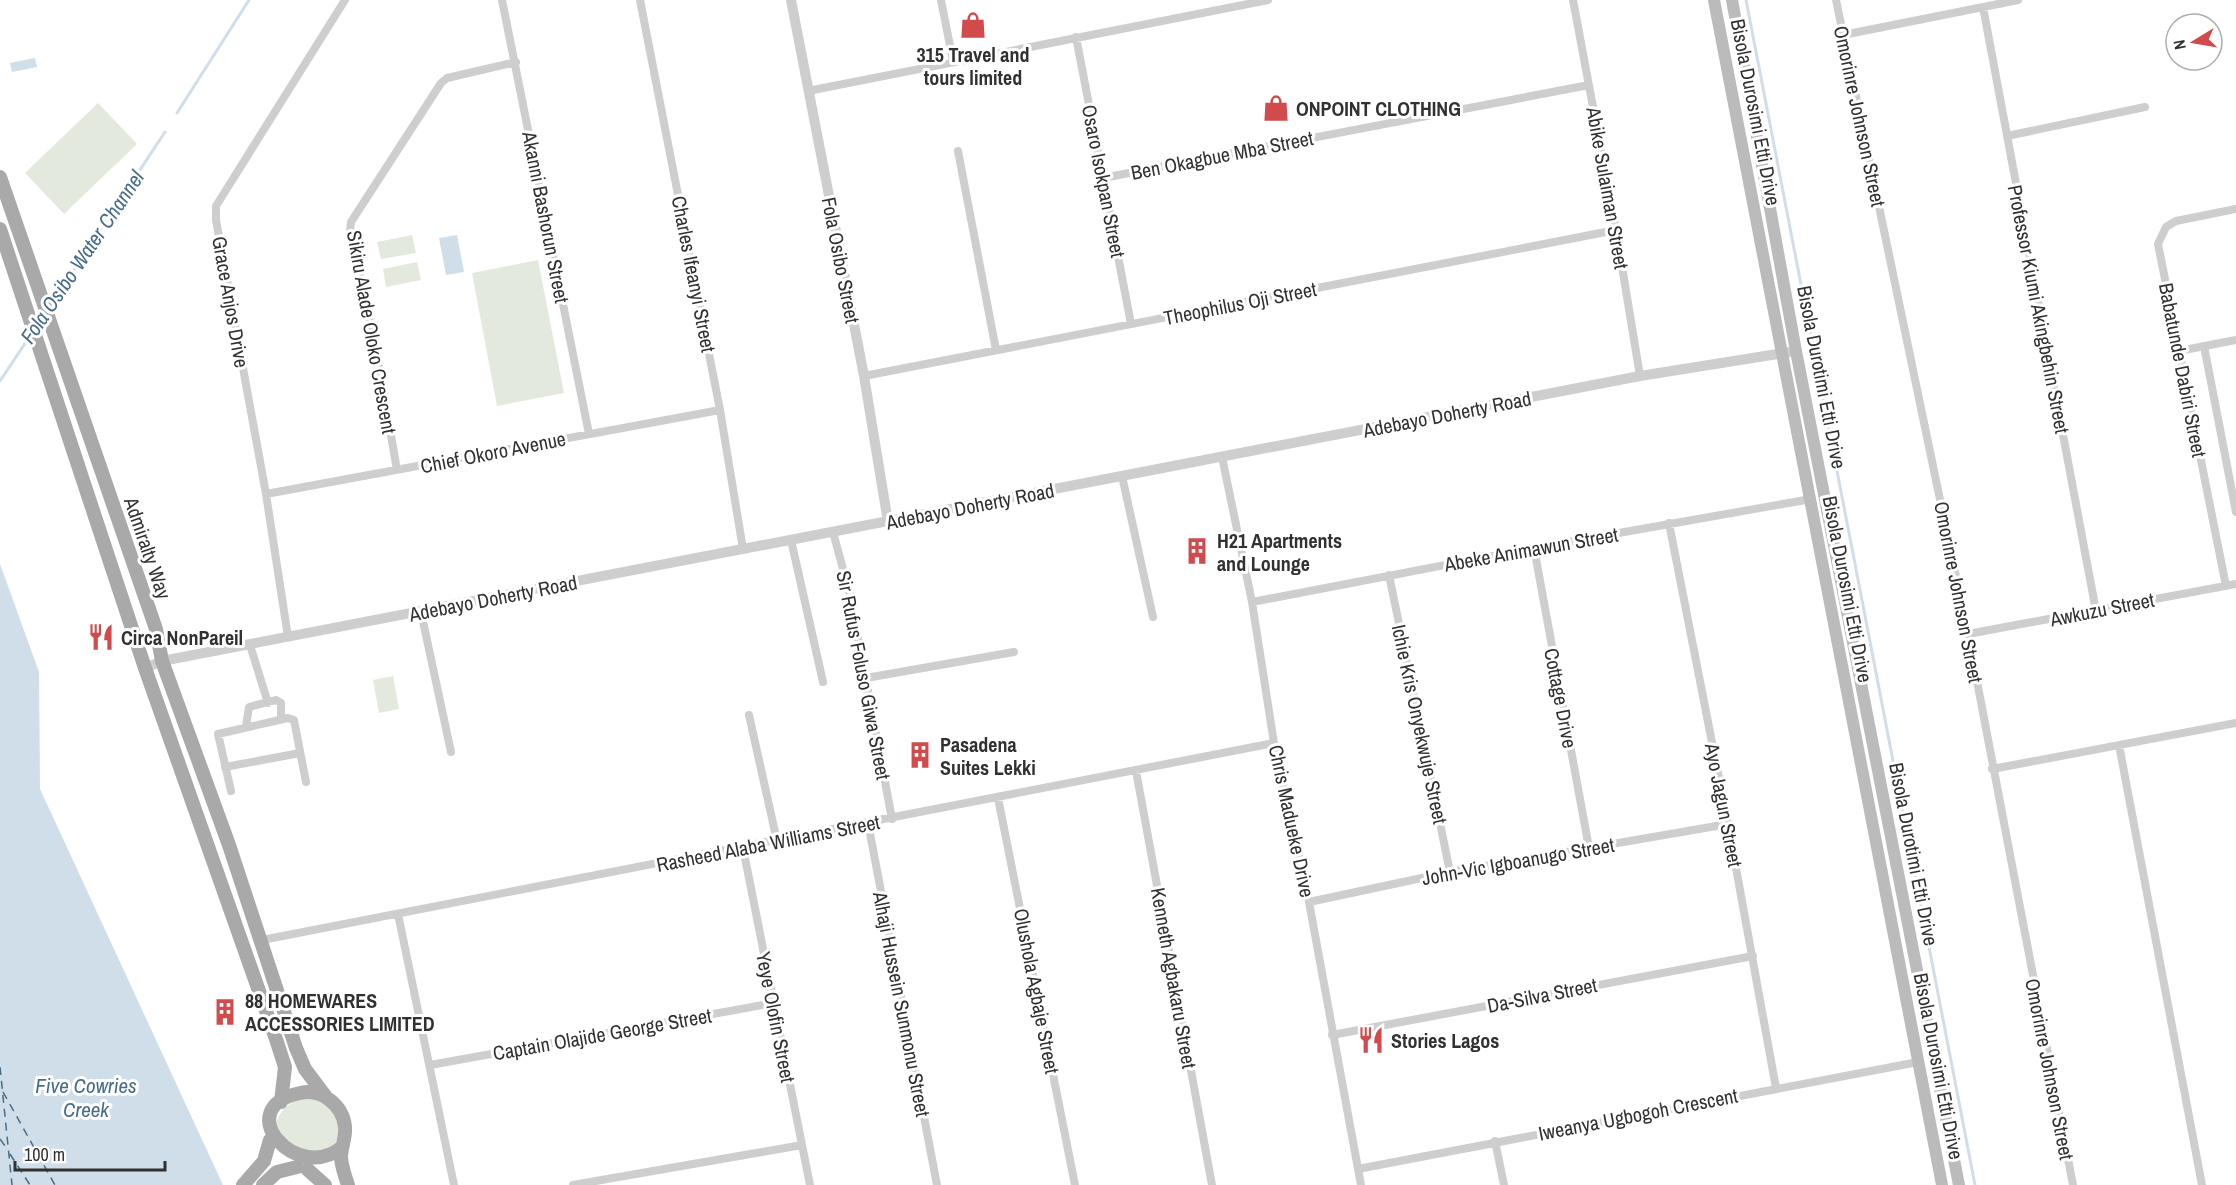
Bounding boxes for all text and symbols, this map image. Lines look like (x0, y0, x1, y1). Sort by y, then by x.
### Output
shop icon: 315 Travel and tours limited (958, 10, 988, 40)
north arrow (2164, 12, 2224, 72)
street label: Bisola Durosimi Etti Drive (1725, 16, 1787, 208)
street label: Omorinre Johnson Street (1828, 23, 1892, 209)
text: N (2168, 38, 2191, 52)
place label: 315 Travel and tours limited (916, 41, 1030, 91)
shop icon: ONPOINT CLOTHING (1261, 93, 1291, 123)
place label: ONPOINT CLOTHING (1296, 95, 1461, 122)
street label: Osaro Isokpan Street (1076, 102, 1132, 260)
street label: Abike Sulaiman Street (1580, 104, 1636, 272)
street label: Ben Okagbue Mba Street (1129, 124, 1316, 186)
street label: Akanni Bashorun Street (516, 128, 576, 305)
water label: Fola Osibo Water Channel (13, 164, 151, 349)
street label: Professor Kiumi Akingbehin Street (2002, 182, 2076, 436)
street label: Charles Ifeanyi Street (666, 194, 722, 355)
street label: Fola Osibo Street (816, 195, 867, 326)
street label: Sikiru Alade Oloko Crescent (341, 228, 403, 436)
street label: Grace Anjos Drive (206, 234, 256, 370)
street label: Theophilus Oji Street (1161, 275, 1319, 331)
street label: Babatunde Dabiri Street (2153, 281, 2213, 460)
street label: Bisola Durotimi Etti Drive (1791, 283, 1853, 471)
street label: Adebayo Doherty Road (1360, 384, 1533, 444)
street label: Chief Okoro Avenue (418, 425, 568, 479)
street label: Adebayo Doherty Road (883, 476, 1056, 536)
street label: Admiralty Way (118, 493, 178, 603)
street label: Bisola Durosimi Etti Drive (1817, 493, 1879, 685)
street label: Omorinre Johnson Street (1928, 499, 1990, 685)
street label: Abeke Animawun Street (1441, 520, 1620, 578)
place label: H21 Apartments and Lounge (1217, 527, 1342, 577)
building icon: H21 Apartments and Lounge (1182, 536, 1212, 566)
street label: Adebayo Doherty Road (406, 568, 579, 628)
street label: Sir Rufus Foluso Giwa Street (830, 568, 898, 782)
street label: Awkuzu Street (2047, 586, 2157, 633)
restaurant icon: Circa NonPareil (86, 622, 116, 652)
street label: Ichie Kris Onyekwuje Street (1386, 622, 1454, 827)
place label: Circa NonPareil (121, 624, 243, 651)
street label: Cottage Drive (1538, 646, 1584, 750)
place label: Pasadena Suites Lekki (940, 731, 1036, 781)
building icon: Pasadena Suites Lekki (905, 740, 935, 770)
street label: Ayo Jagun Street (1699, 740, 1749, 870)
street label: Chris Madueke Drive (1263, 742, 1321, 900)
street label: Bisola Durotimi Etti Drive (1883, 760, 1945, 948)
street label: Rasheed Alaba Williams Street (654, 808, 882, 878)
street label: John-Vic Igboanugo Street (1420, 831, 1617, 891)
street label: Kenneth Agbakaru Street (1145, 885, 1203, 1071)
street label: Alhaji Hussein Sunmonu Street (867, 888, 937, 1119)
street label: Olushola Agbaje Street (1008, 906, 1066, 1076)
street label: Yeye Olofin Street (750, 949, 802, 1085)
street label: Bisola Durosimi Etti Drive (1908, 970, 1970, 1162)
street label: Da-Silva Street (1485, 971, 1600, 1019)
street label: Omorinre Johnson Street (2019, 976, 2081, 1162)
place label: 88 HOMEWARES ACCESSORIES LIMITED (245, 987, 435, 1037)
building icon: 88 HOMEWARES ACCESSORIES LIMITED (210, 997, 240, 1027)
street label: Captain Olajide George Street (491, 1001, 714, 1067)
restaurant icon: Stories Lagos (1356, 1025, 1386, 1055)
place label: Stories Lagos (1391, 1027, 1499, 1054)
water label: Five Cowries Creek (35, 1071, 137, 1124)
street label: Iweanya Ugbogoh Crescent (1536, 1081, 1740, 1147)
scale bar (15, 1134, 165, 1172)
text: 100 m (24, 1142, 65, 1167)

